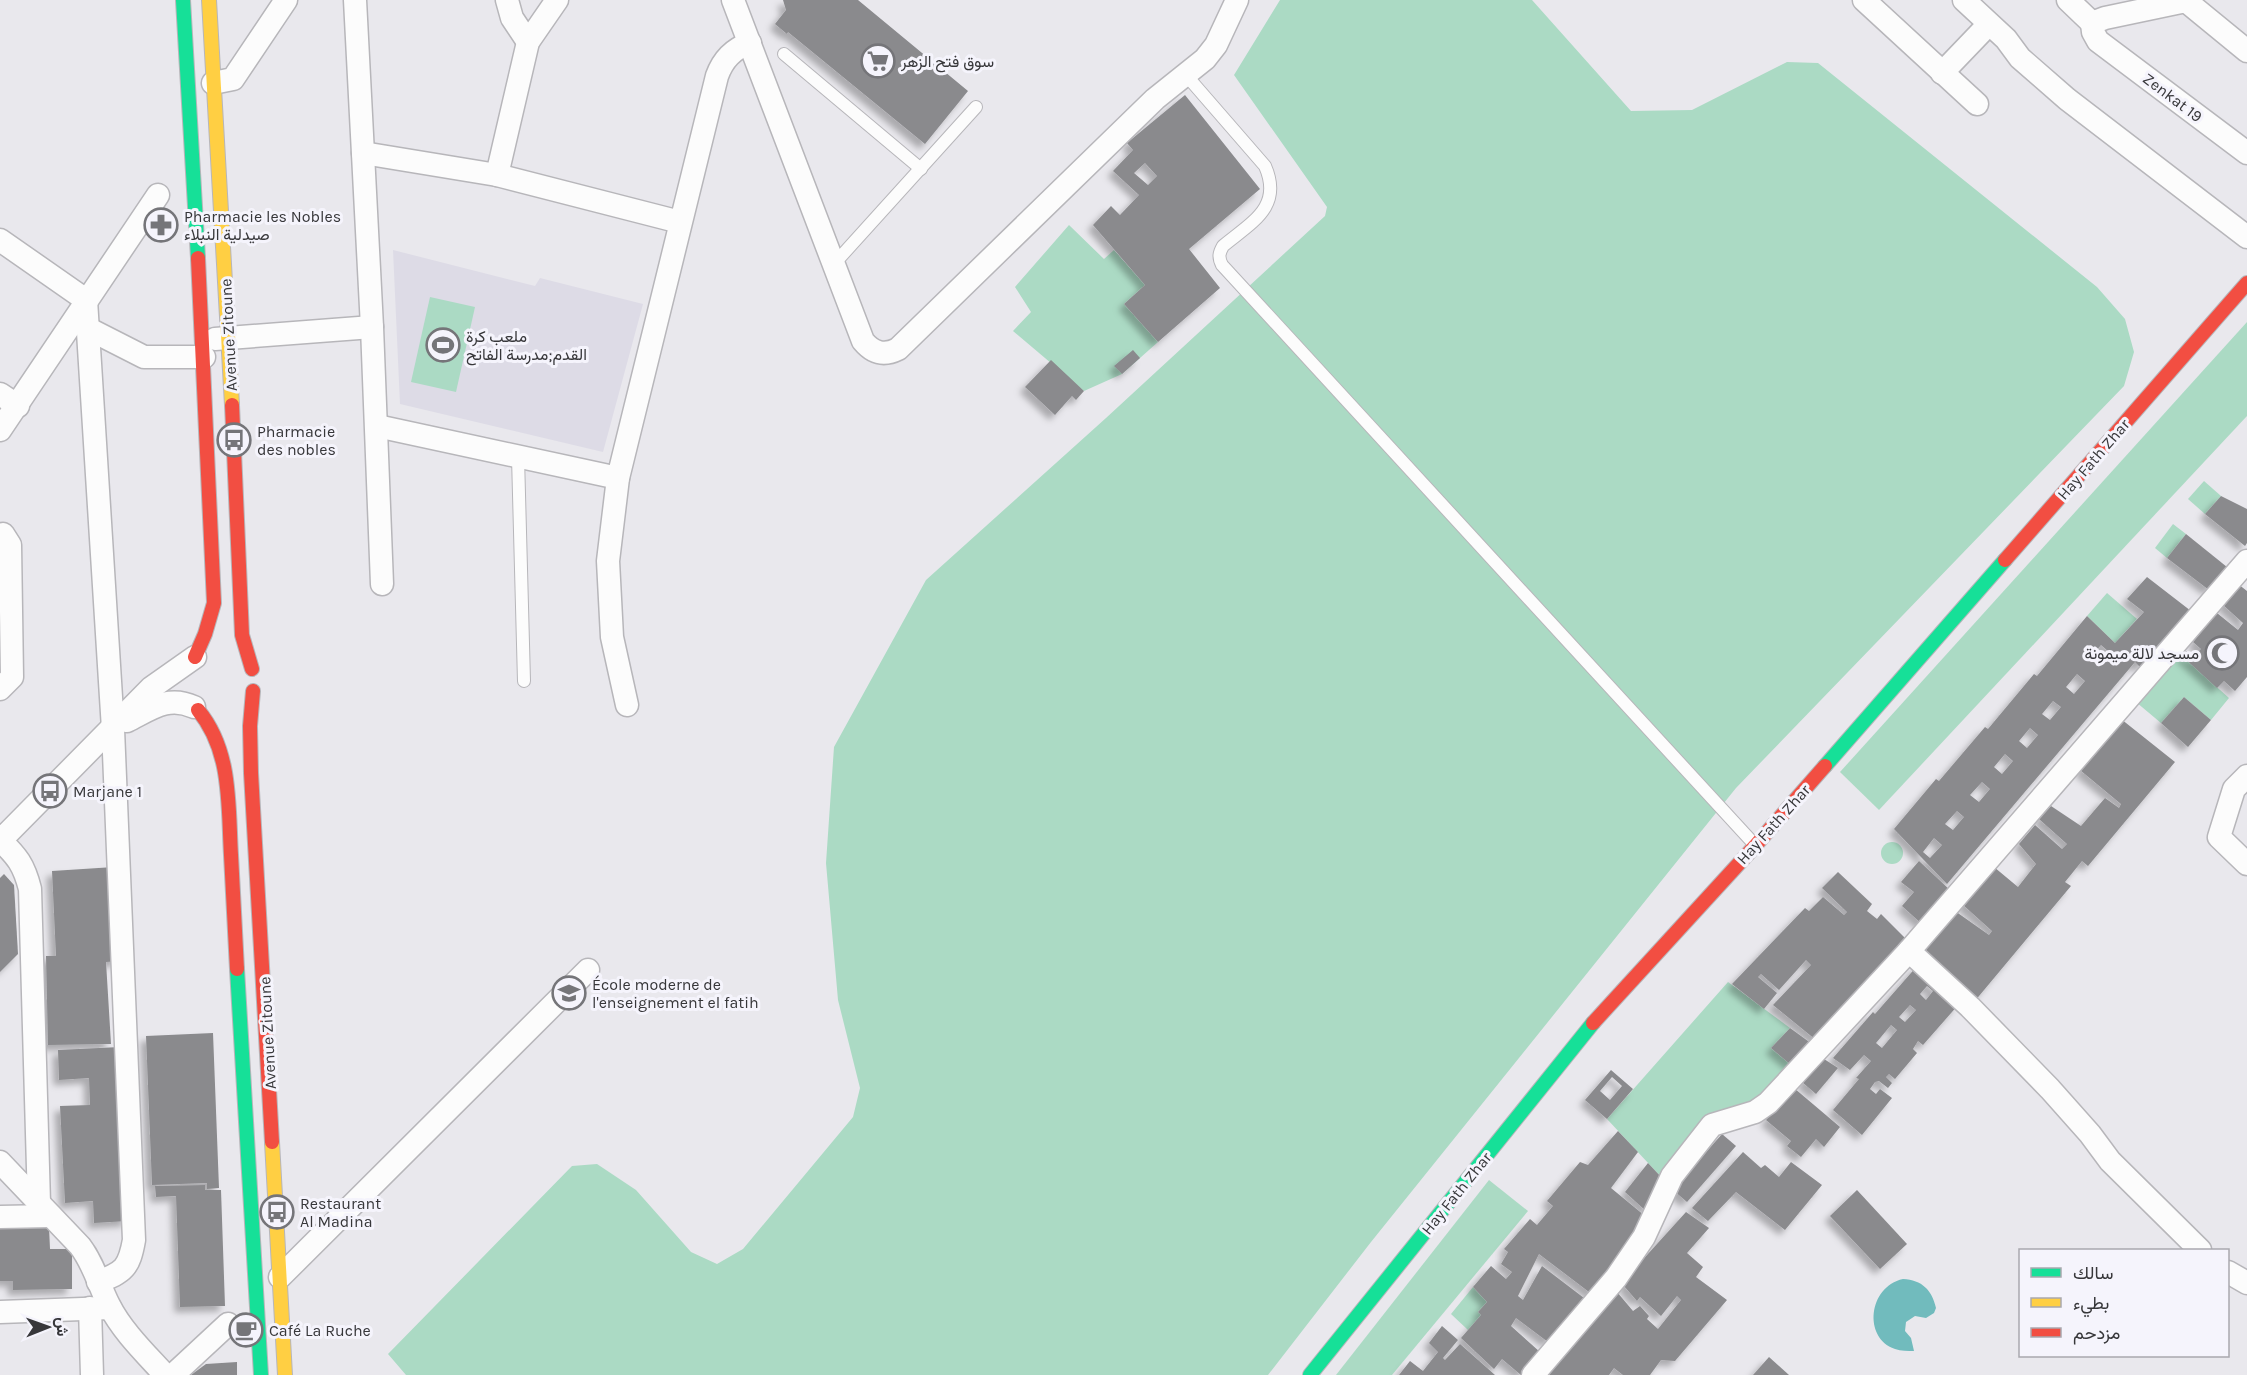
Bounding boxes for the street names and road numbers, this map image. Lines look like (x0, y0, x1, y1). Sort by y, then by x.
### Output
street label: Zenkat 19 (2139, 69, 2206, 126)
street label: Avenue Zitoune (216, 278, 241, 392)
street label: Hay Fath Zhar (2053, 415, 2134, 504)
street label: Hay Fath Zhar (1733, 780, 1814, 868)
street label: Avenue Zitoune (255, 976, 280, 1090)
street label: Hay Fath Zhar (1417, 1148, 1496, 1238)

